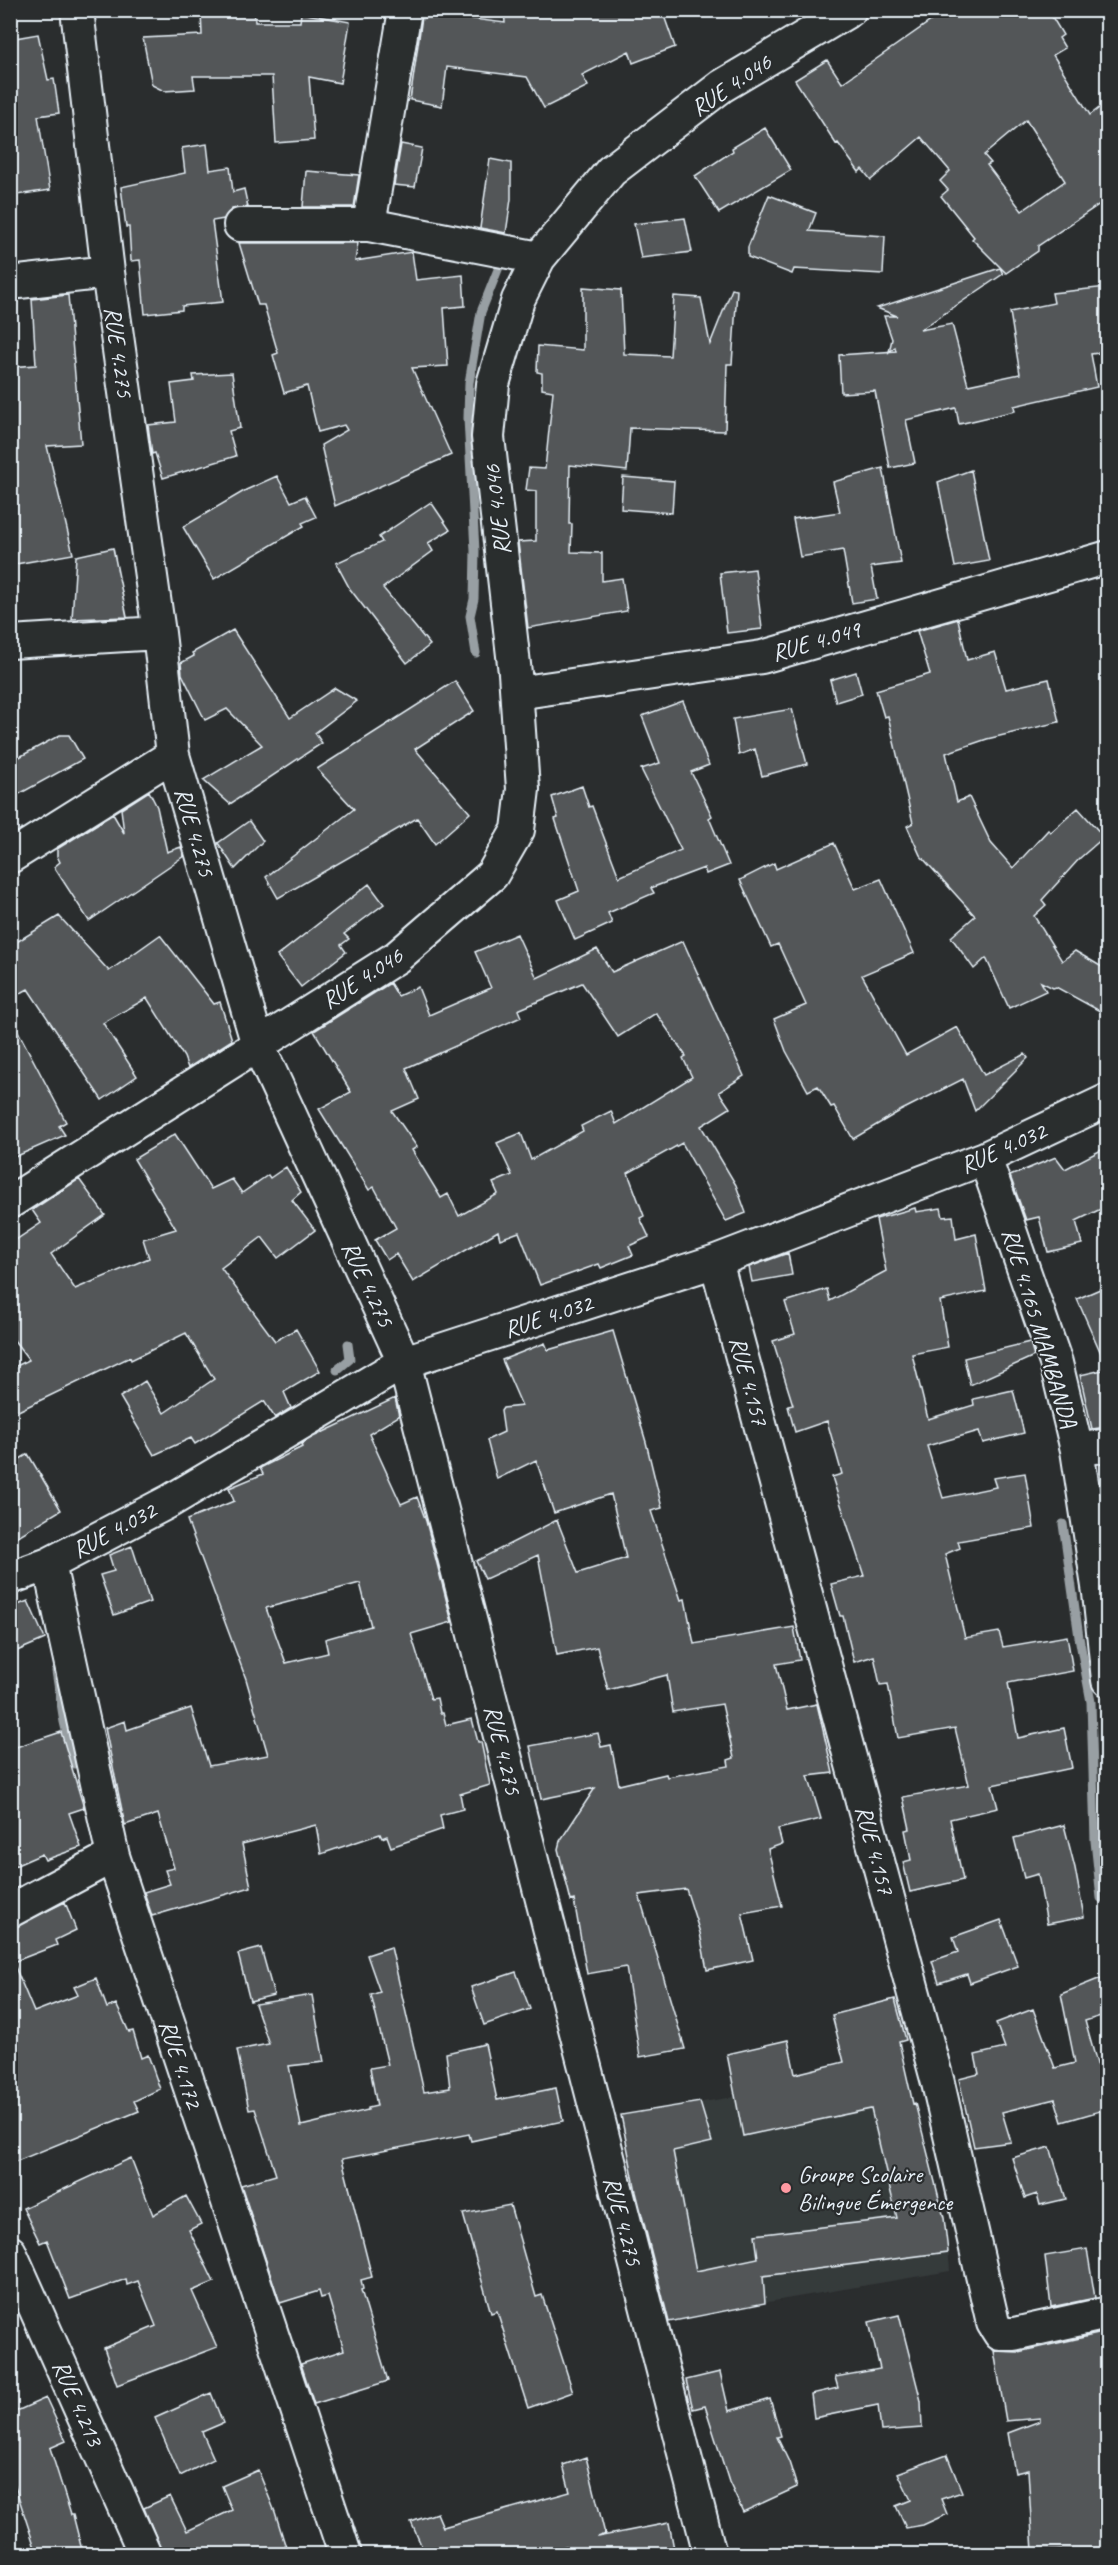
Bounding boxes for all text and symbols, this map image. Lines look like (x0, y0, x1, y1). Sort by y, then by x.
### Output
street label: RUE 4.046 (685, 46, 778, 123)
street label: RUE 4.275 (98, 305, 140, 400)
street label: RUE 4.046 (476, 462, 517, 557)
street label: RUE 4.049 (768, 613, 866, 668)
street label: RUE 4.275 (168, 784, 222, 881)
street label: RUE 4.046 (316, 940, 409, 1015)
street label: RUE 4.032 (955, 1115, 1053, 1180)
street label: RUE 4.165 MAMBANDA (995, 1225, 1085, 1432)
street label: RUE 4.275 (335, 1236, 401, 1333)
street label: RUE 4.032 (500, 1287, 598, 1344)
street label: RUE 4.157 (723, 1333, 776, 1430)
street label: RUE 4.032 (67, 1494, 163, 1565)
street label: RUE 4.275 (477, 1702, 529, 1799)
street label: RUE 4.157 (849, 1802, 902, 1899)
street label: RUE 4.172 (153, 2016, 210, 2114)
place label: Groupe Scolaire Bilingue Émergence (798, 2159, 954, 2217)
street label: RUE 4.275 (597, 2173, 650, 2270)
marker: Groupe Scolaire Bilingue Émergence (779, 2181, 793, 2195)
street label: RUE 4.213 (46, 2355, 111, 2453)

